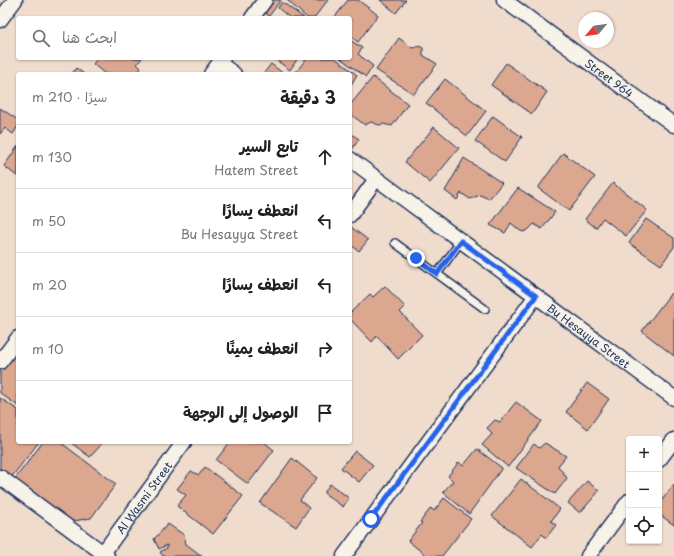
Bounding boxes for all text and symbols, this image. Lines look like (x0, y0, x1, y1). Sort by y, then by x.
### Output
north arrow (578, 12, 614, 48)
search box (16, 16, 352, 60)
text: ابحث هنا (62, 25, 117, 48)
icon: search (30, 27, 52, 49)
street label: Street 964 (582, 54, 637, 101)
text: 3 دقيقة (280, 84, 336, 110)
text: سيرًا · 210 m (32, 87, 107, 106)
text: تابع السير (240, 134, 298, 157)
icon: ahead (314, 146, 336, 168)
text: 130 m (32, 147, 72, 166)
text: Hatem Street (214, 160, 298, 179)
text: انعطف يسارًا (222, 198, 298, 221)
icon: left (314, 210, 336, 232)
text: 50 m (32, 211, 66, 230)
text: Bu Hesayya Street (181, 224, 298, 243)
route end (407, 249, 425, 267)
text: انعطف يسارًا (222, 272, 298, 295)
icon: left (314, 274, 336, 296)
text: 20 m (32, 275, 67, 294)
street label: Bu Hesayya Street (544, 299, 635, 372)
text: انعطف يمينًا (226, 336, 298, 359)
icon: right (314, 338, 336, 360)
text: 10 m (32, 339, 63, 358)
text: الوصول إلى الوجهة (183, 400, 298, 423)
icon: arrive (314, 402, 336, 424)
map controls (626, 436, 662, 544)
button: + (626, 436, 662, 472)
street label: Al Wasmi Street (112, 457, 176, 537)
button: − (626, 472, 662, 508)
button: locate (626, 508, 662, 544)
route start (362, 510, 380, 528)

